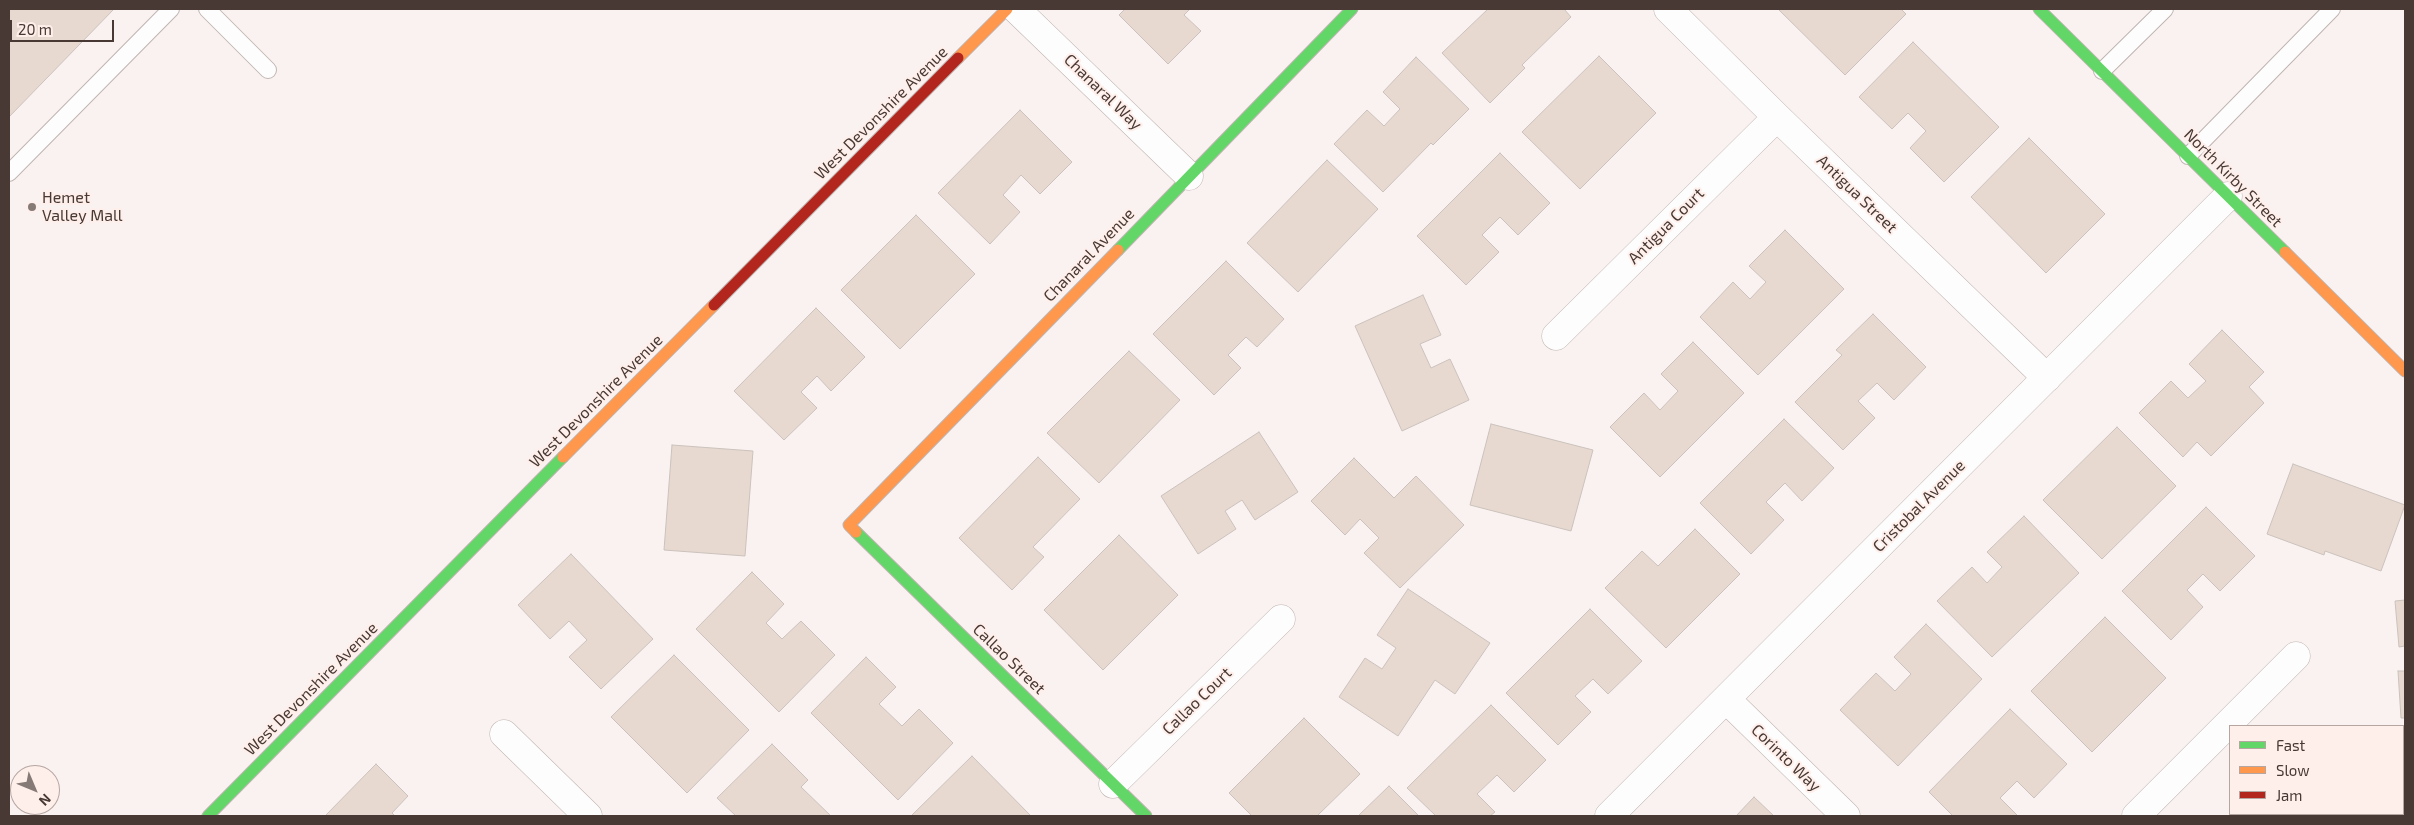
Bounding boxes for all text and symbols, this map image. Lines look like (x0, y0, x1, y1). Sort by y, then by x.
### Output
scale bar (12, 10, 116, 42)
text: 20 m (18, 20, 52, 38)
street label: West Devonshire Avenue (810, 42, 952, 184)
street label: Chanaral Way (1060, 50, 1146, 134)
street label: North Kirby Street (2180, 125, 2286, 231)
street label: Antigua Street (1813, 151, 1901, 237)
street label: Antigua Court (1624, 184, 1708, 268)
place label: Hemet Valley Mall (42, 188, 122, 226)
marker: Hemet Valley Mall (26, 201, 38, 213)
street label: Chanaral Avenue (1040, 204, 1138, 306)
street label: West Devonshire Avenue (525, 330, 667, 472)
street label: Cristobal Avenue (1869, 456, 1969, 556)
street label: West Devonshire Avenue (240, 618, 382, 760)
street label: Callao Street (969, 620, 1049, 698)
street label: Callao Court (1158, 663, 1236, 739)
street label: Corinto Way (1747, 720, 1825, 796)
legend (2229, 725, 2404, 815)
text: Fast (2276, 736, 2305, 754)
text: Slow (2276, 761, 2310, 779)
north arrow (10, 765, 60, 815)
text: Jam (2276, 786, 2302, 804)
text: N (36, 791, 55, 810)

